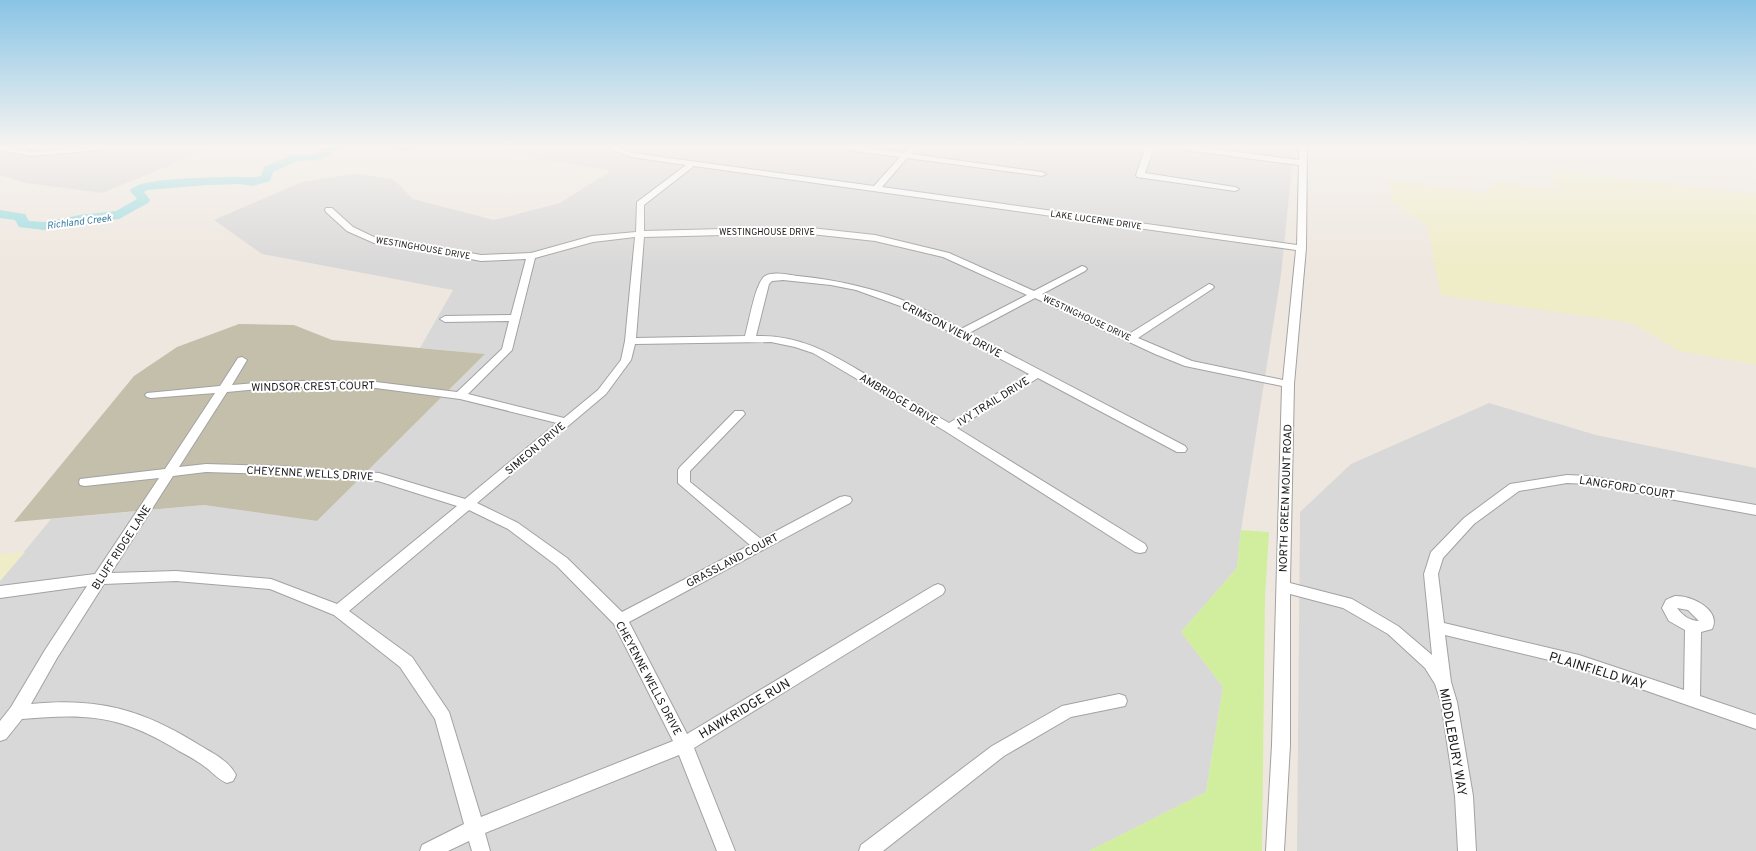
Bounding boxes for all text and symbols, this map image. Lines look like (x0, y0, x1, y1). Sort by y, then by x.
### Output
street label: LAKE LUCERNE DRIVE (1049, 209, 1142, 232)
water label: Richland Creek (46, 212, 113, 233)
street label: WESTINGHOUSE DRIVE (719, 227, 815, 238)
street label: WESTINGHOUSE DRIVE (375, 235, 471, 262)
street label: WESTINGHOUSE DRIVE (1041, 293, 1133, 344)
street label: CRIMSON VIEW DRIVE (899, 299, 1004, 361)
street label: AMBRIDGE DRIVE (857, 371, 940, 429)
street label: IVY TRAIL DRIVE (955, 374, 1032, 430)
street label: WINDSOR CREST COURT (251, 379, 375, 395)
street label: SIMEON DRIVE (503, 419, 569, 478)
street label: NORTH GREEN MOUNT ROAD (1276, 424, 1296, 572)
street label: CHEYENNE WELLS DRIVE (246, 464, 374, 484)
street label: LANGFORD COURT (1578, 474, 1676, 502)
street label: BLUFF RIDGE LANE (89, 503, 154, 593)
street label: GRASSLAND COURT (684, 531, 781, 591)
street label: CHEYENNE WELLS DRIVE (612, 619, 684, 738)
street label: PLAINFIELD WAY (1547, 650, 1648, 694)
street label: HAWKRIDGE RUN (696, 676, 794, 743)
street label: MIDDLEBURY WAY (1435, 687, 1469, 798)

